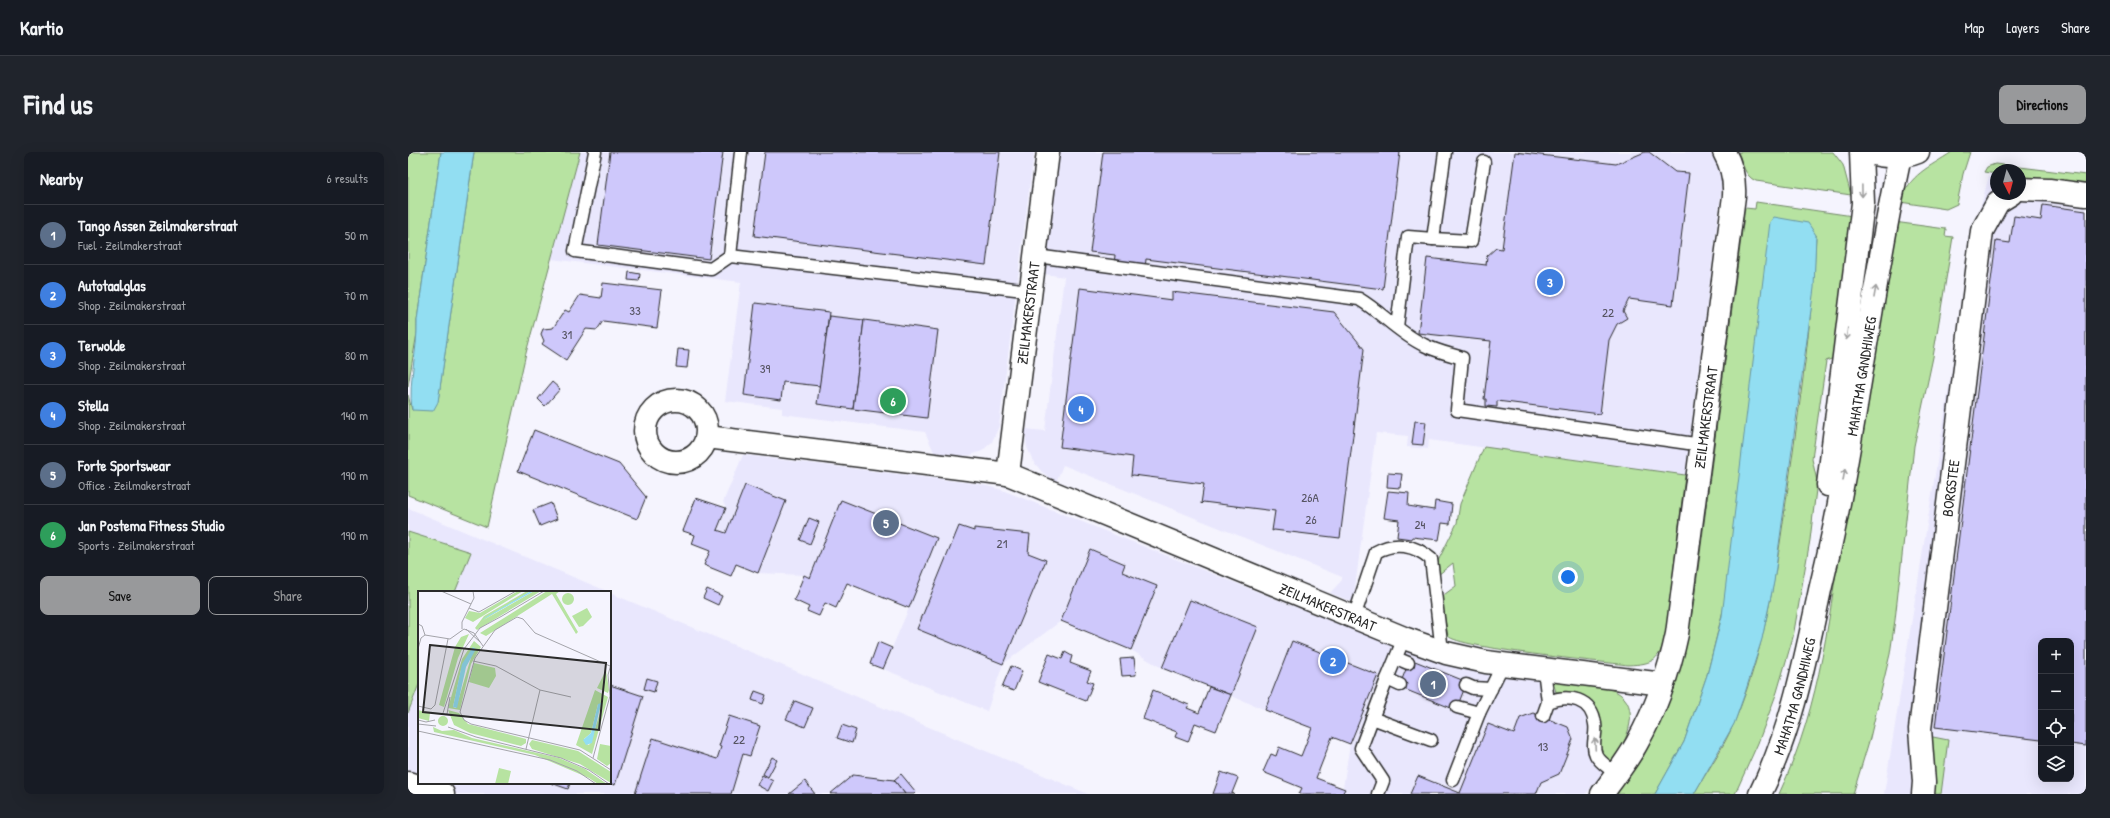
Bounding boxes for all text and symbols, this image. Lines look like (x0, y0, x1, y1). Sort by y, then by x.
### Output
text: Kartio (20, 15, 63, 41)
text: Map (1964, 18, 1984, 37)
text: Layers (2006, 18, 2039, 37)
text: Share (2061, 18, 2090, 37)
text: Find us (24, 85, 93, 123)
button: Directions (1999, 85, 2086, 124)
north arrow (1990, 164, 2026, 200)
text: Nearby (40, 167, 83, 190)
text: 6 results (327, 169, 368, 187)
one-way arrow (1859, 184, 1866, 197)
text: Tango Assen Zeilmakerstraat (78, 215, 238, 236)
text: 1 (51, 226, 55, 244)
text: 50 m (345, 226, 368, 244)
text: Fuel · Zeilmakerstraat (78, 236, 182, 254)
street label: ZEILMAKERSTRAAT (1011, 260, 1045, 366)
pin: 3 (1537, 267, 1563, 297)
text: Autotaalglas (78, 275, 146, 296)
one-way arrow (1871, 285, 1879, 298)
text: 2 (50, 286, 56, 304)
text: 70 m (344, 286, 368, 304)
text: Shop · Zeilmakerstraat (78, 296, 186, 314)
house number: 33 (629, 301, 641, 319)
house number: 22 (1602, 303, 1614, 321)
street label: MAHATMA GANDHIWEG (1841, 314, 1881, 437)
house number: 31 (562, 325, 573, 343)
one-way arrow (1843, 327, 1851, 340)
text: Terwolde (78, 335, 126, 356)
text: 3 (50, 346, 56, 364)
text: 80 m (345, 346, 368, 364)
text: Shop · Zeilmakerstraat (78, 356, 186, 374)
house number: 39 (760, 359, 771, 377)
street label: ZEILMAKERSTRAAT (1688, 364, 1722, 470)
pin: 6 (880, 386, 906, 416)
pin: 4 (1068, 394, 1094, 424)
text: Stella (78, 395, 108, 416)
text: 4 (51, 406, 55, 424)
text: 140 m (341, 406, 368, 424)
text: Shop · Zeilmakerstraat (78, 416, 186, 434)
text: Forte Sportswear (78, 455, 171, 476)
street label: BORGSTEE (1936, 458, 1964, 518)
text: 5 (50, 466, 56, 484)
text: 190 m (341, 466, 368, 484)
one-way arrow (1840, 469, 1848, 482)
text: Office · Zeilmakerstraat (78, 476, 191, 494)
house number: 26A (1301, 488, 1319, 506)
pin: 5 (873, 508, 899, 538)
house number: 26 (1305, 510, 1317, 528)
text: Jan Postema Fitness Studio (78, 515, 225, 536)
house number: 24 (1415, 515, 1426, 533)
text: 6 (50, 526, 56, 544)
text: 190 m (341, 526, 368, 544)
house number: 21 (997, 534, 1008, 552)
text: Sports · Zeilmakerstraat (78, 536, 195, 554)
your location (1558, 567, 1578, 587)
button: Save (40, 576, 200, 615)
button: Share (208, 576, 368, 615)
street label: ZEILMAKERSTRAAT (1276, 577, 1381, 636)
inset map (418, 591, 611, 784)
street label: MAHATMA GANDHIWEG (1767, 635, 1820, 758)
map controls (2038, 638, 2074, 782)
button: + (2038, 638, 2074, 674)
pin: 2 (1320, 646, 1346, 676)
pin: 1 (1420, 669, 1446, 699)
button: − (2038, 674, 2074, 710)
button: locate (2038, 710, 2074, 746)
house number: 22 (733, 730, 745, 748)
house number: 13 (1538, 737, 1548, 755)
one-way arrow (1591, 738, 1598, 751)
button: layers (2038, 746, 2074, 782)

